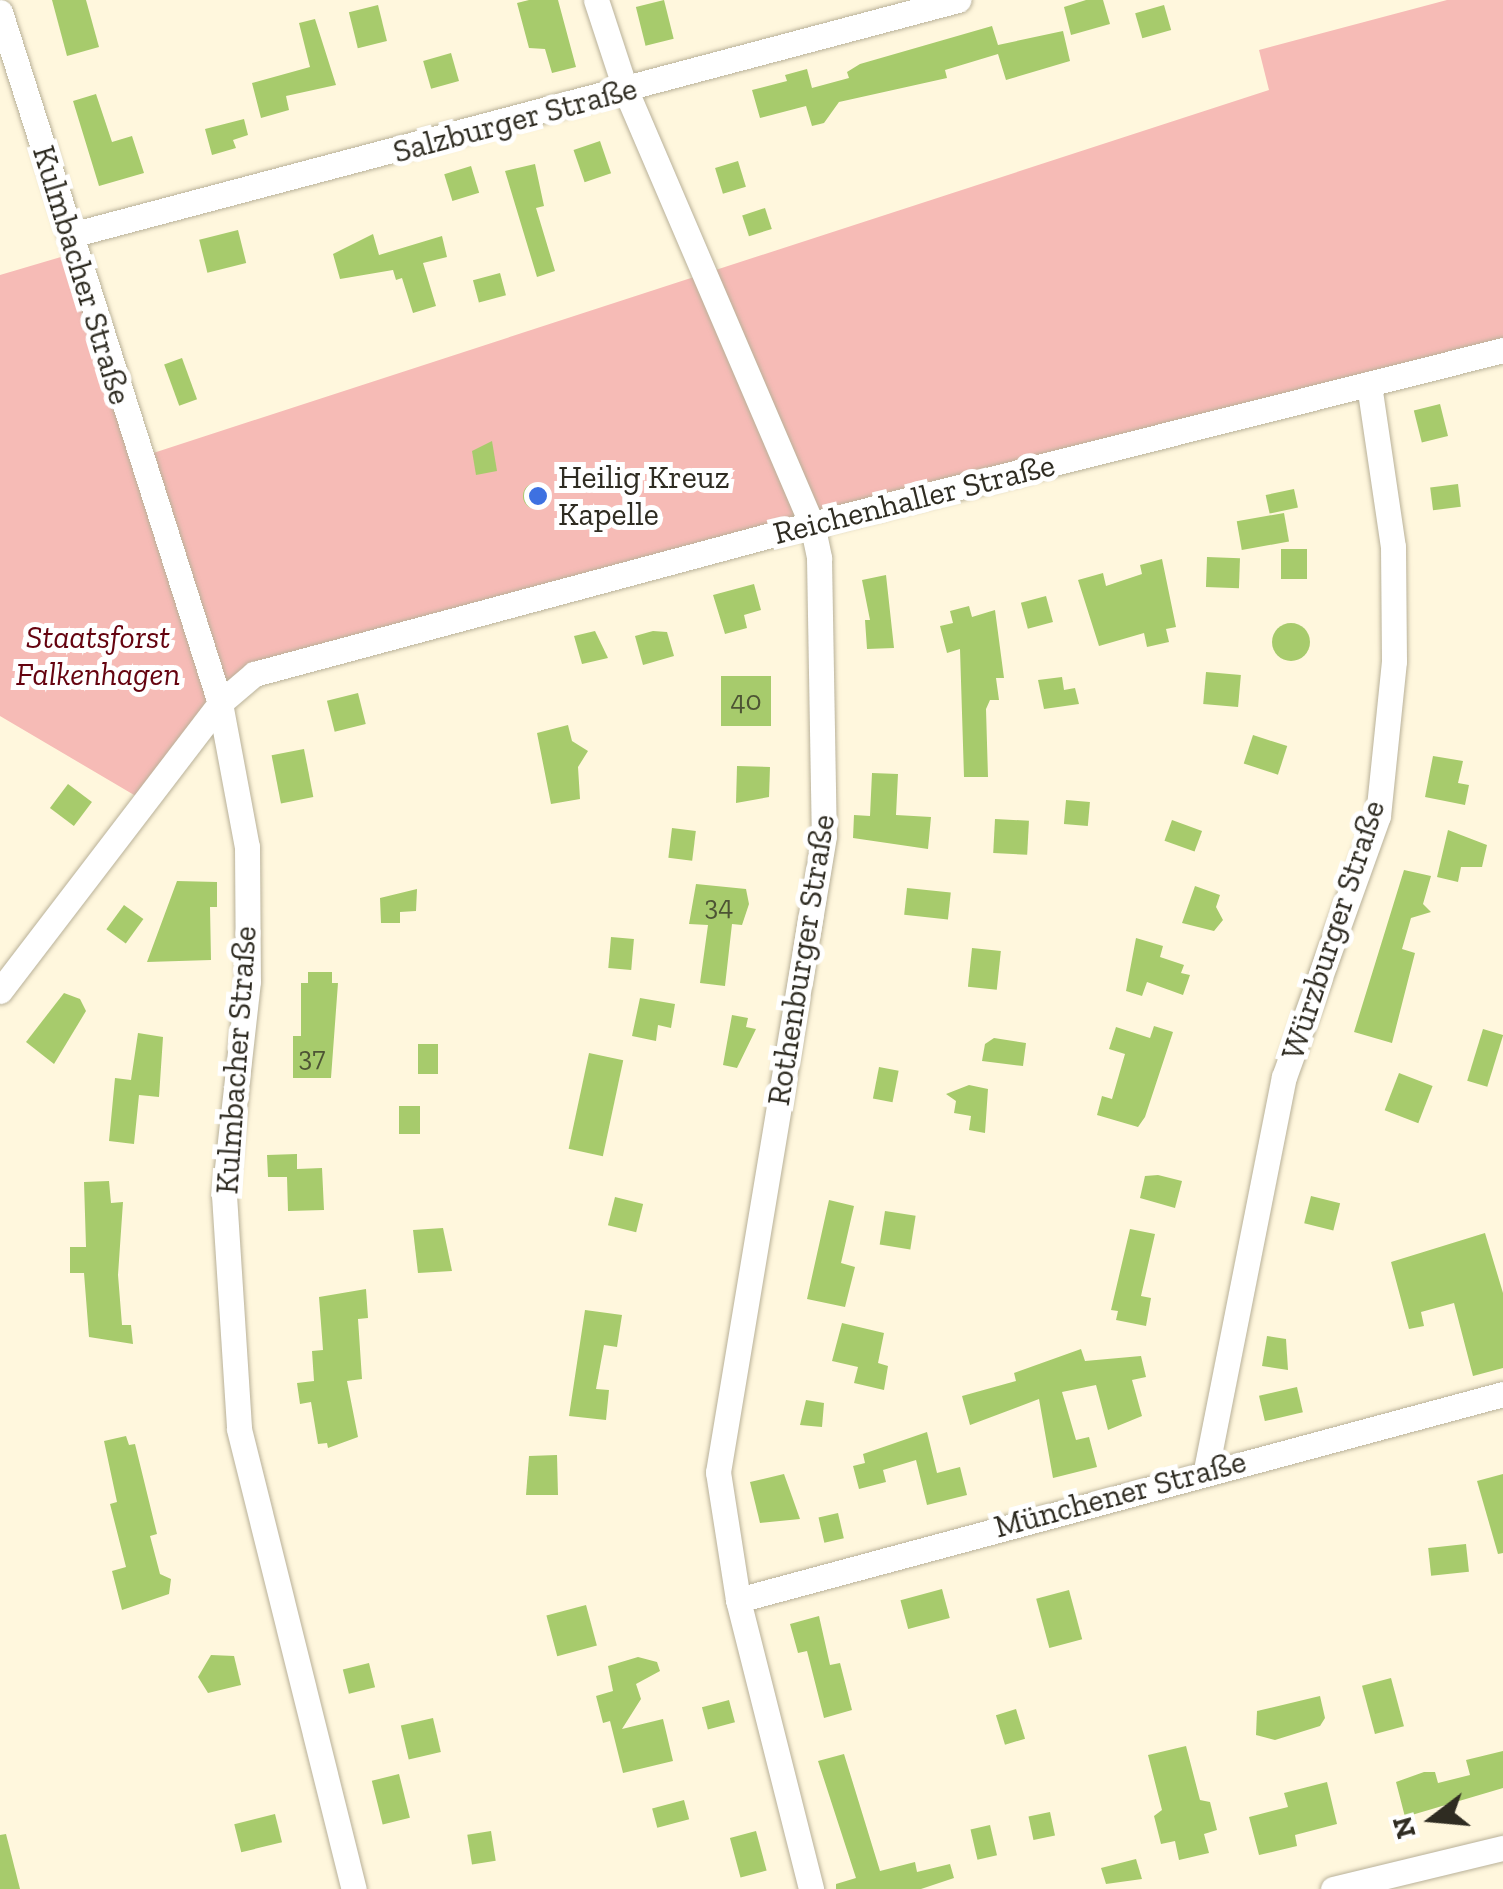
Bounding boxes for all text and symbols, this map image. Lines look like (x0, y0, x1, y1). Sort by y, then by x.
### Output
street label: Salzburger Straße (389, 69, 641, 171)
street label: Kulmbacher Straße (24, 141, 140, 409)
street label: Reichenhaller Straße (769, 445, 1059, 553)
place label: Heilig Kreuz Kapelle (558, 459, 730, 534)
marker: Heilig Kreuz Kapelle (527, 485, 549, 507)
park label: Staatsforst Falkenhagen (16, 619, 180, 694)
house number: 40 (730, 684, 762, 718)
street label: Würzburger Straße (1273, 795, 1393, 1065)
street label: Rothenburger Straße (759, 812, 843, 1108)
house number: 34 (705, 889, 733, 923)
street label: Kulmbacher Straße (207, 924, 265, 1196)
house number: 37 (299, 1040, 325, 1074)
street label: Münchener Straße (990, 1442, 1250, 1546)
north arrow (1383, 1769, 1483, 1869)
text: N (1385, 1813, 1422, 1842)

